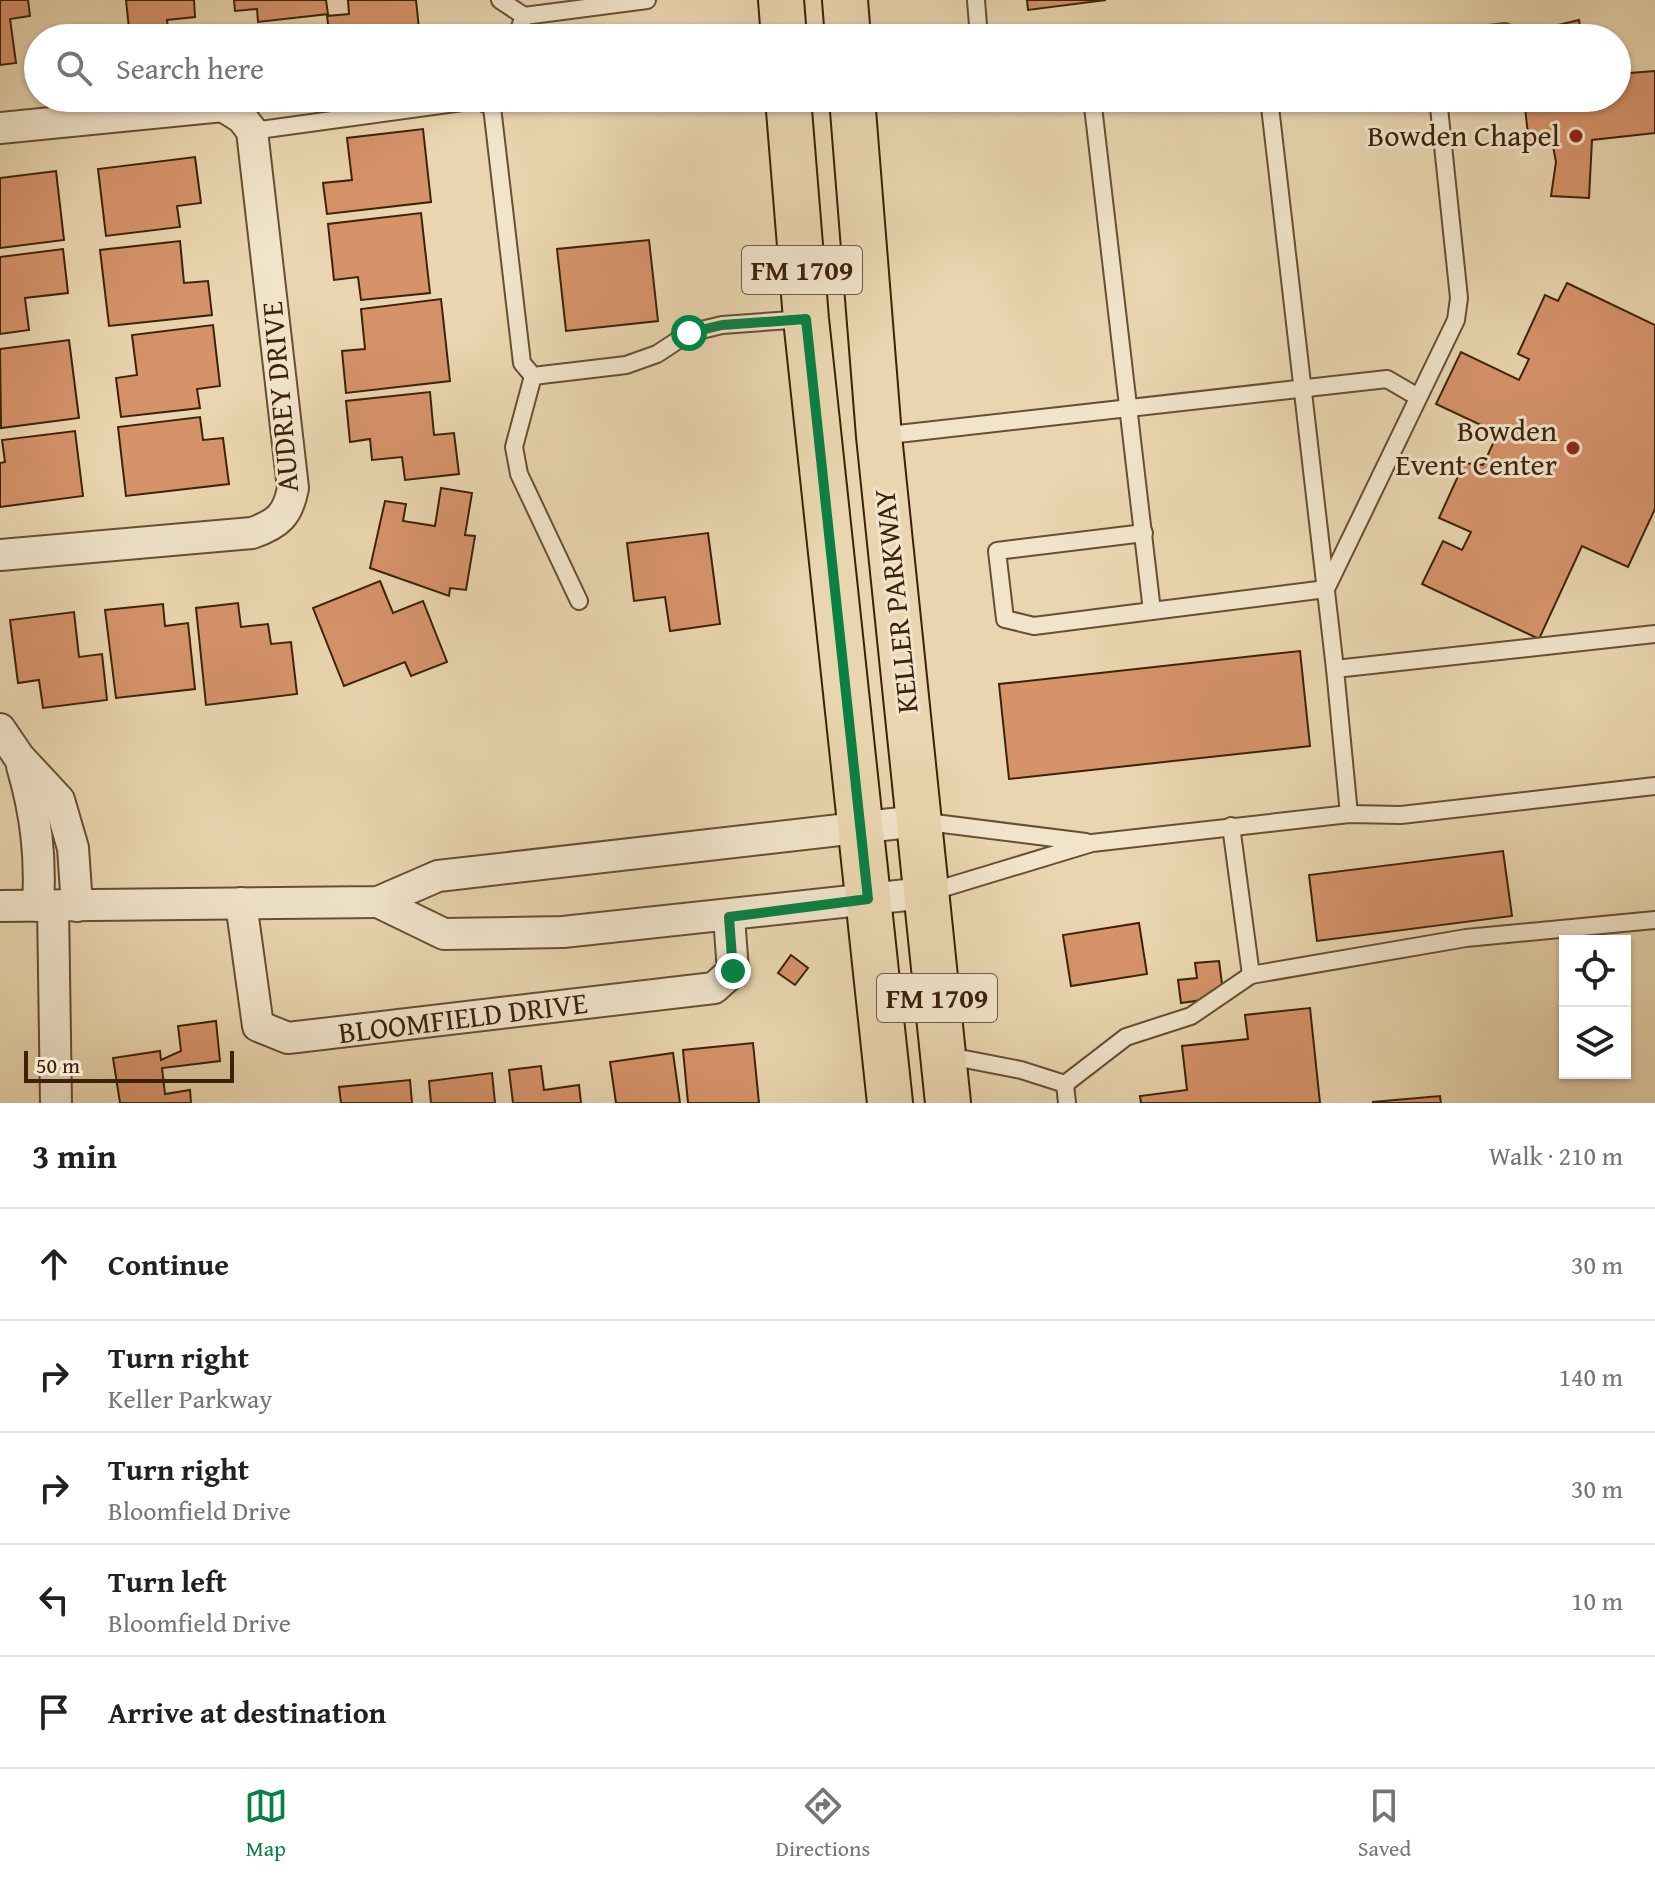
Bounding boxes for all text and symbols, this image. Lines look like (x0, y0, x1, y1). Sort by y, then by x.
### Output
search box (24, 24, 1631, 112)
icon: search (52, 46, 96, 90)
text: Search here (116, 46, 264, 90)
place label: Bowden Chapel (1367, 113, 1560, 157)
marker: Bowden Chapel (1567, 127, 1585, 145)
road number: FM 1709 (742, 246, 862, 294)
street label: AUDREY DRIVE (249, 300, 309, 494)
route start (671, 315, 707, 351)
place label: Bowden Event Center (1395, 408, 1557, 486)
marker: Bowden Event Center (1564, 439, 1582, 457)
street label: KELLER PARKWAY (861, 487, 929, 716)
map controls (1559, 935, 1631, 1079)
button: locate (1559, 935, 1631, 1007)
route end (715, 953, 751, 989)
road number: FM 1709 (877, 974, 997, 1022)
street label: BLOOMFIELD DRIVE (336, 980, 590, 1054)
button: layers (1559, 1007, 1631, 1079)
scale bar (24, 1047, 234, 1083)
text: 50 m (36, 1049, 80, 1081)
text: 3 min (32, 1131, 117, 1180)
text: Walk · 210 m (1489, 1136, 1623, 1175)
icon: ahead (32, 1242, 76, 1286)
text: Continue (108, 1242, 229, 1286)
text: 30 m (1571, 1245, 1623, 1284)
text: Turn right (108, 1335, 249, 1379)
icon: right (32, 1354, 76, 1398)
text: 140 m (1558, 1357, 1623, 1396)
text: Keller Parkway (108, 1379, 272, 1418)
text: Turn right (108, 1447, 249, 1491)
icon: right (32, 1466, 76, 1510)
text: 30 m (1571, 1469, 1623, 1508)
text: Bloomfield Drive (108, 1491, 291, 1530)
text: Turn left (108, 1559, 227, 1603)
icon: left (32, 1578, 76, 1622)
text: 10 m (1571, 1581, 1623, 1620)
text: Bloomfield Drive (108, 1603, 291, 1642)
icon: arrive (32, 1690, 76, 1734)
text: Arrive at destination (108, 1690, 386, 1734)
tab: Map (244, 1784, 288, 1864)
tab: Directions (776, 1784, 870, 1864)
tab: Saved (1358, 1784, 1411, 1864)

